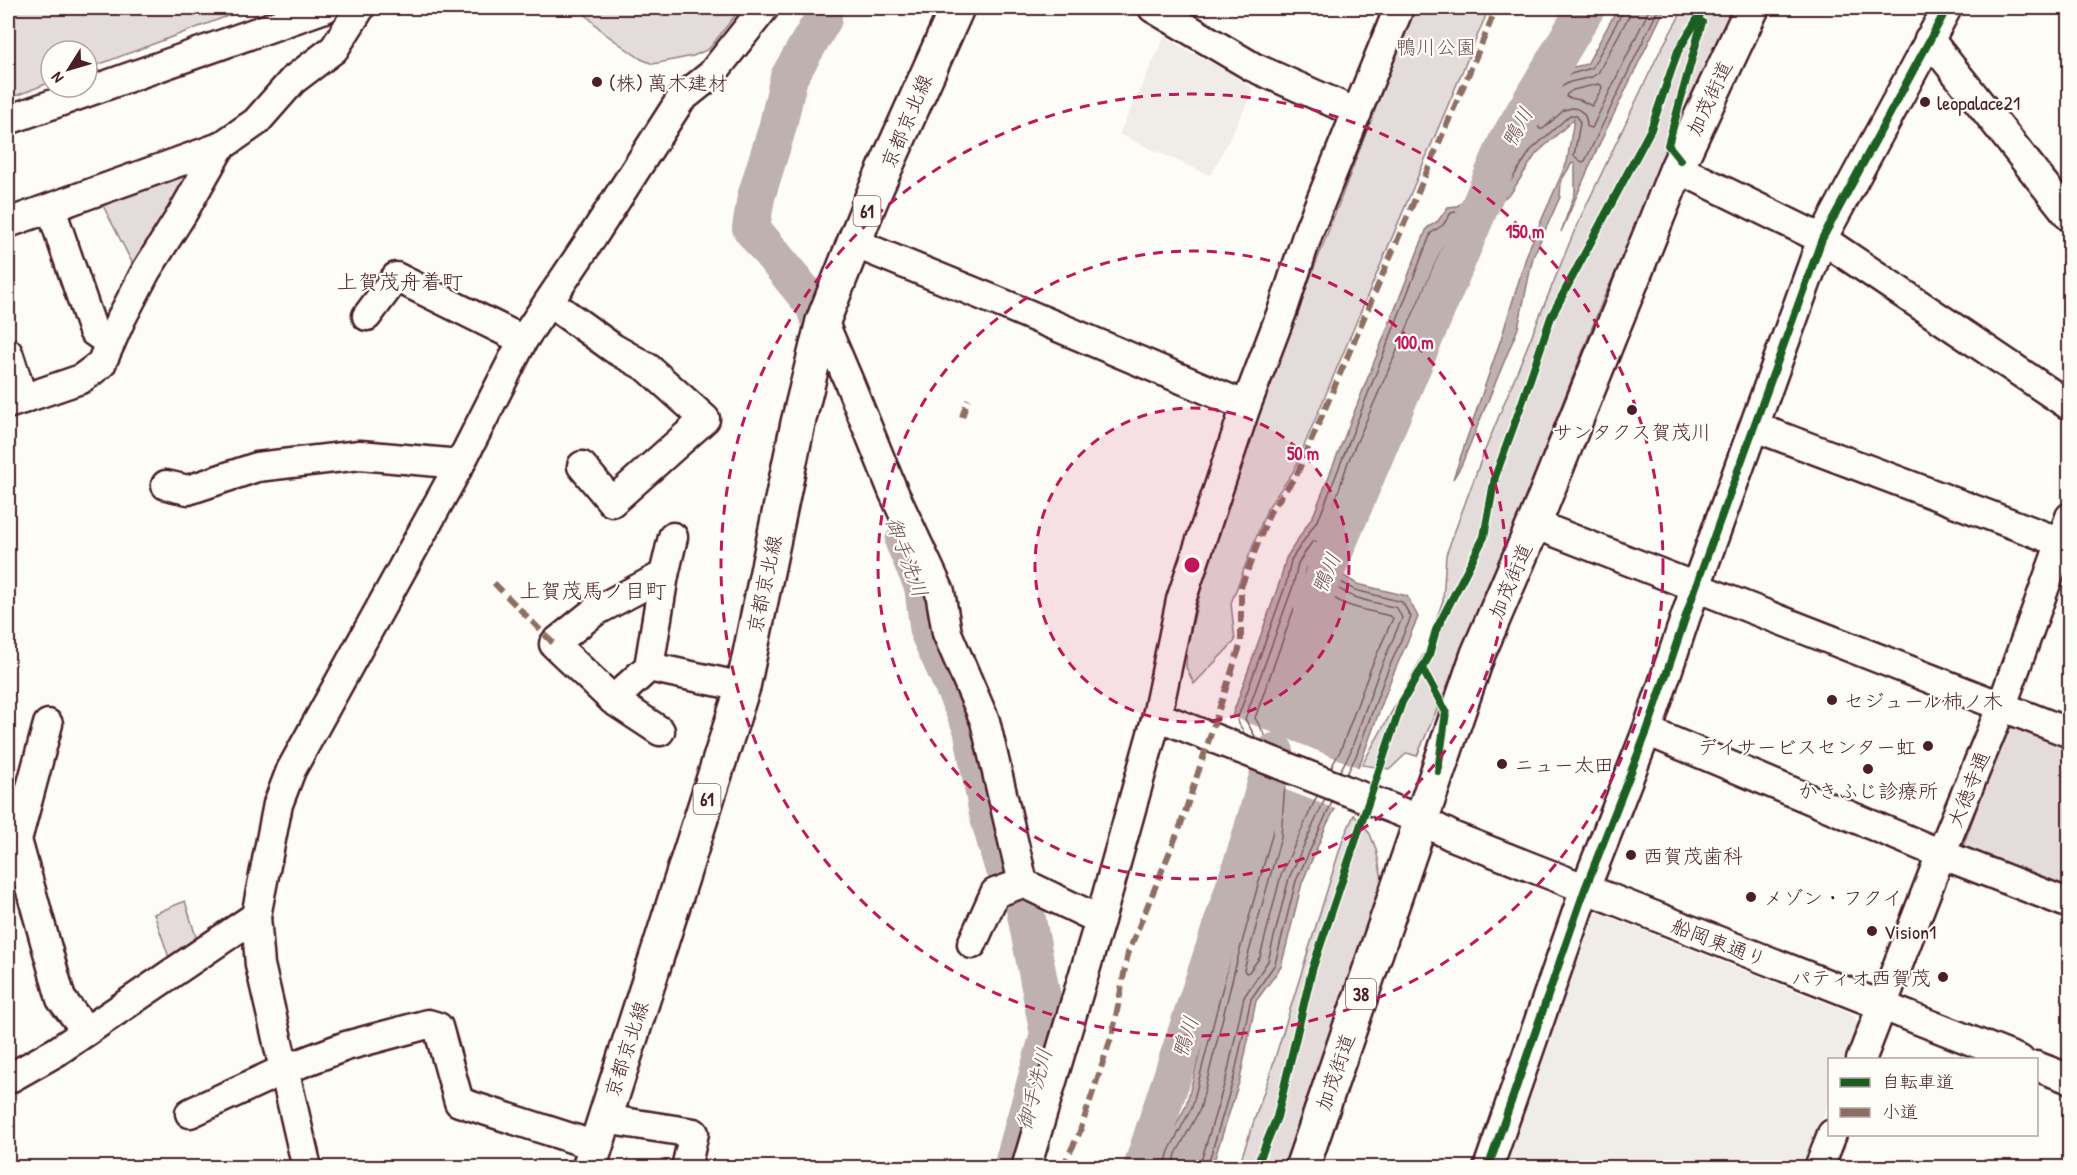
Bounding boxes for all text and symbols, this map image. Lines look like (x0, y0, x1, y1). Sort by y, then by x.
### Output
park label: 鴨川公園 (1396, 33, 1476, 60)
north arrow (39, 39, 99, 99)
street label: 加茂街道 (1680, 56, 1738, 140)
text: N (45, 68, 68, 88)
place label: (株) 萬木建材 (609, 69, 728, 96)
street label: 京都京北線 (874, 70, 938, 172)
marker: (株) 萬木建材 (590, 75, 604, 89)
place label: leopalace21 (1937, 89, 2020, 116)
marker: leopalace21 (1918, 95, 1932, 109)
water label: 鴨川 (1494, 102, 1540, 152)
road number: 61 (854, 196, 880, 226)
text: 150 m (1506, 219, 1544, 244)
district label: 上賀茂舟着町 (337, 267, 463, 296)
text: 100 m (1394, 330, 1434, 355)
marker: サンタクス賀茂川 (1625, 403, 1639, 417)
place label: サンタクス賀茂川 (1553, 418, 1711, 445)
text: 50 m (1287, 441, 1319, 466)
water label: 御手洗川 (879, 513, 935, 601)
street label: 京都京北線 (740, 532, 788, 636)
street label: 加茂街道 (1482, 539, 1538, 623)
water label: 鴨川 (1304, 548, 1348, 598)
centre of rings (1182, 555, 1202, 575)
district label: 上賀茂馬ノ目町 (520, 576, 667, 605)
place label: セジュール柿ノ木 (1844, 687, 2003, 714)
marker: セジュール柿ノ木 (1825, 693, 1839, 707)
place label: デイサービスセンター虹 (1698, 733, 1916, 760)
marker: デイサービスセンター虹 (1921, 739, 1935, 753)
street label: 大徳寺通 (1940, 747, 1996, 831)
place label: ニュー太田 (1514, 751, 1614, 778)
marker: ニュー太田 (1495, 757, 1509, 771)
marker: かきふじ診療所 (1861, 762, 1875, 776)
place label: かきふじ診療所 (1798, 777, 1938, 804)
road number: 61 (694, 784, 720, 814)
place label: 西賀茂歯科 (1643, 842, 1743, 869)
marker: 西賀茂歯科 (1624, 848, 1638, 862)
place label: メゾン・フクイ (1763, 884, 1902, 911)
marker: メゾン・フクイ (1744, 890, 1758, 904)
street label: 船岡東通り (1667, 911, 1771, 973)
place label: Vision1 (1884, 918, 1936, 945)
marker: Vision1 (1865, 924, 1879, 938)
place label: パティオ西賀茂 (1791, 964, 1931, 991)
marker: パティオ西賀茂 (1936, 970, 1950, 984)
road number: 38 (1346, 979, 1376, 1009)
street label: 京都京北線 (598, 997, 654, 1101)
water label: 鴨川 (1165, 1013, 1205, 1061)
street label: 加茂街道 (1309, 1030, 1361, 1114)
water label: 御手洗川 (1009, 1045, 1059, 1133)
legend (1828, 1058, 2038, 1136)
text: 自転車道 (1882, 1069, 1954, 1094)
text: 小道 (1882, 1099, 1918, 1124)

